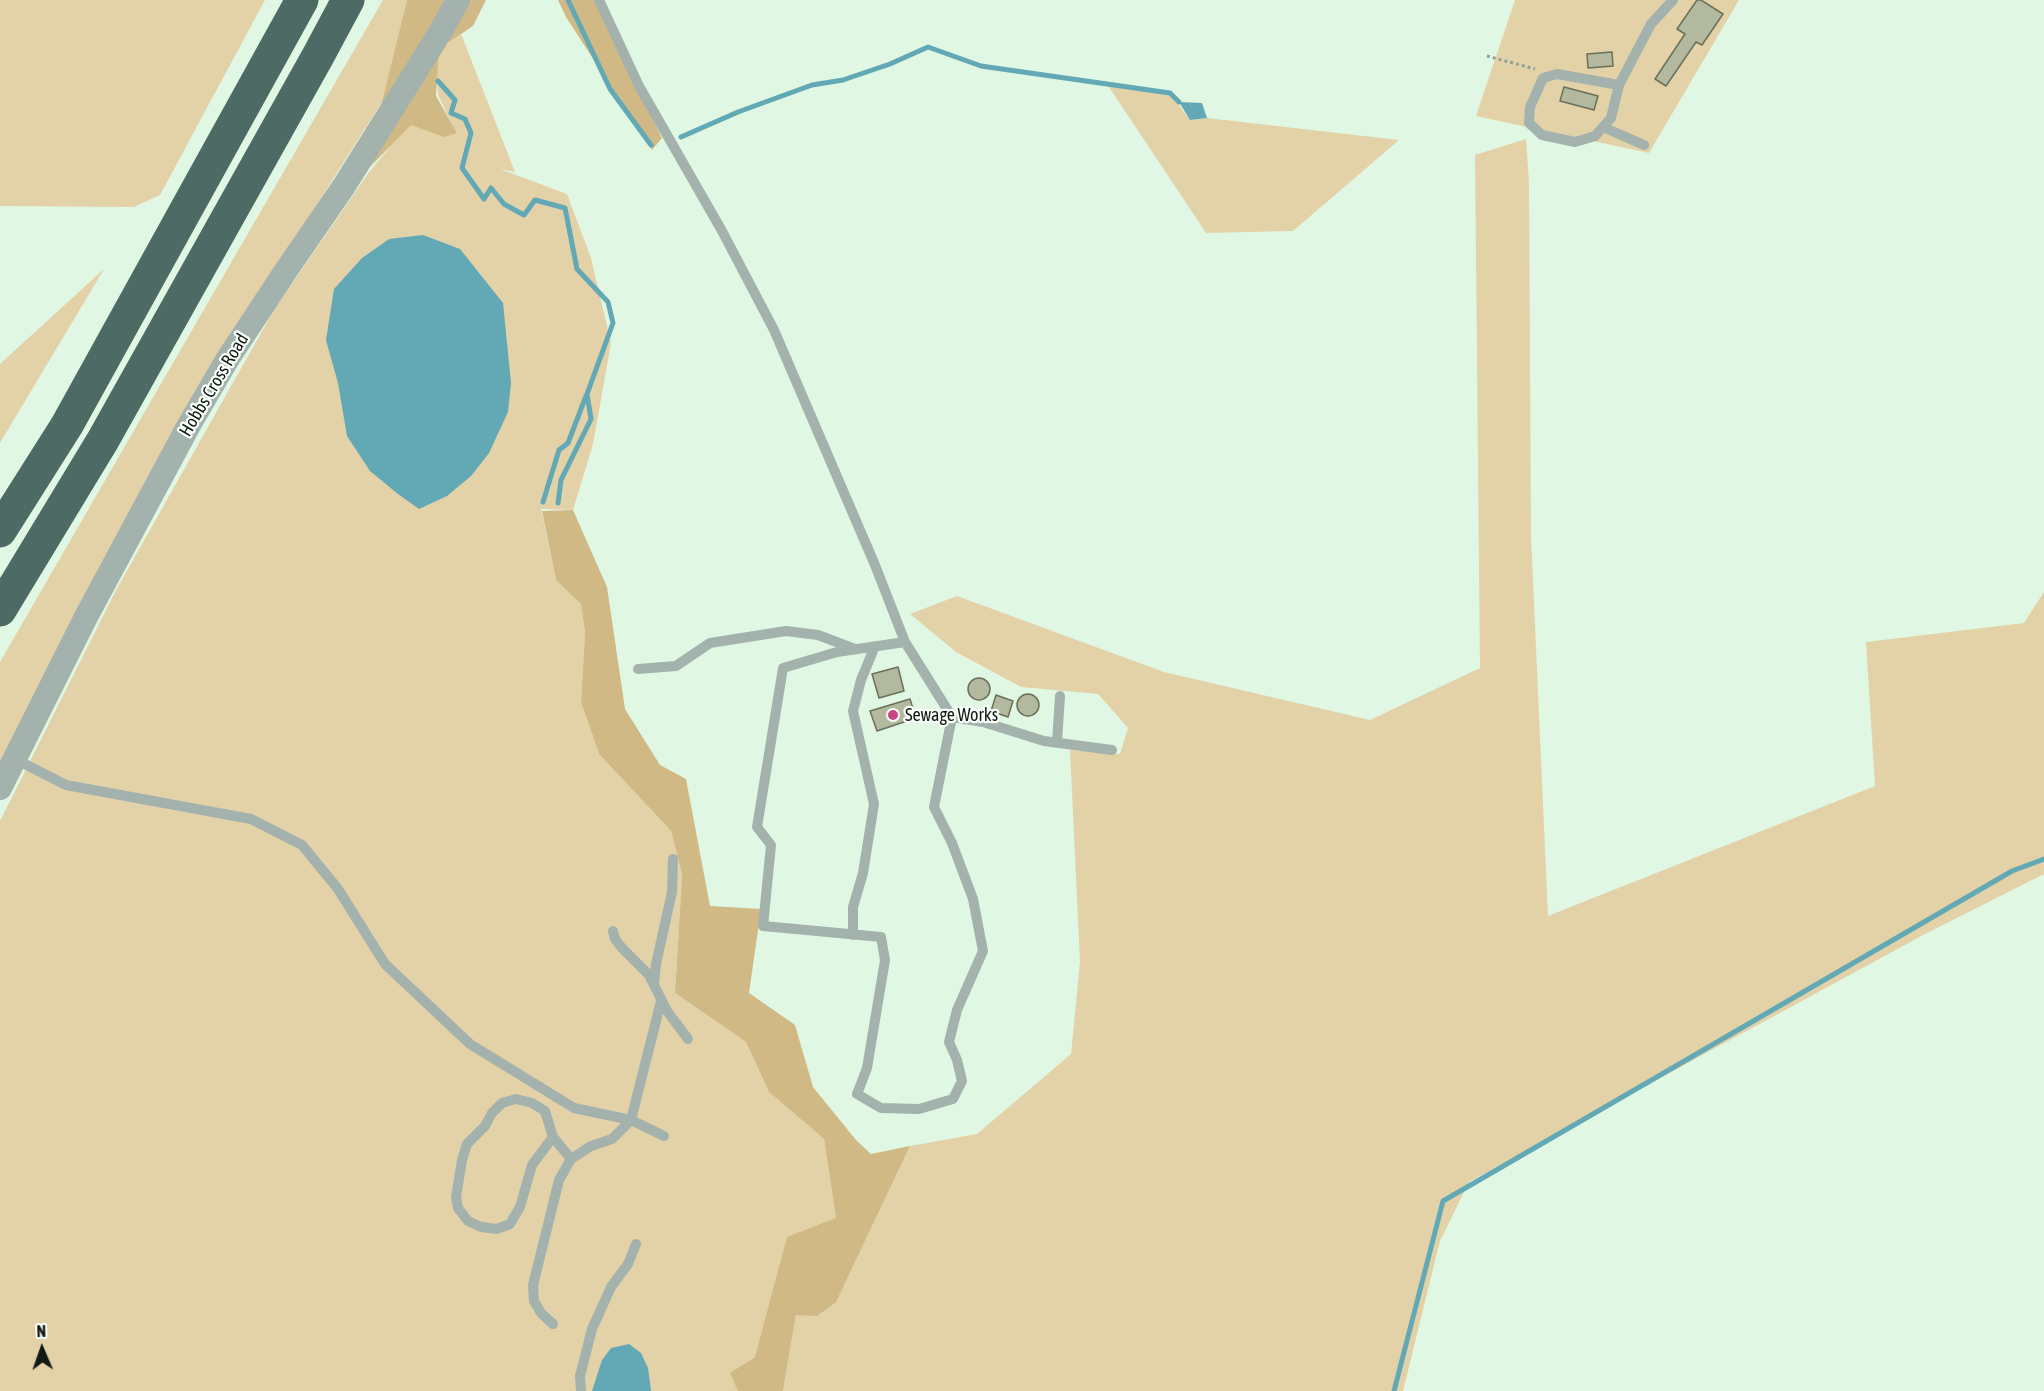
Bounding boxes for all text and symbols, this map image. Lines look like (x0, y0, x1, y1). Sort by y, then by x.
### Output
street label: Hobbs Cross Road (175, 330, 253, 440)
place label: Sewage Works (905, 704, 998, 726)
marker: Sewage Works (886, 708, 900, 722)
north arrow (12, 1319, 72, 1379)
text: N (36, 1322, 46, 1340)

